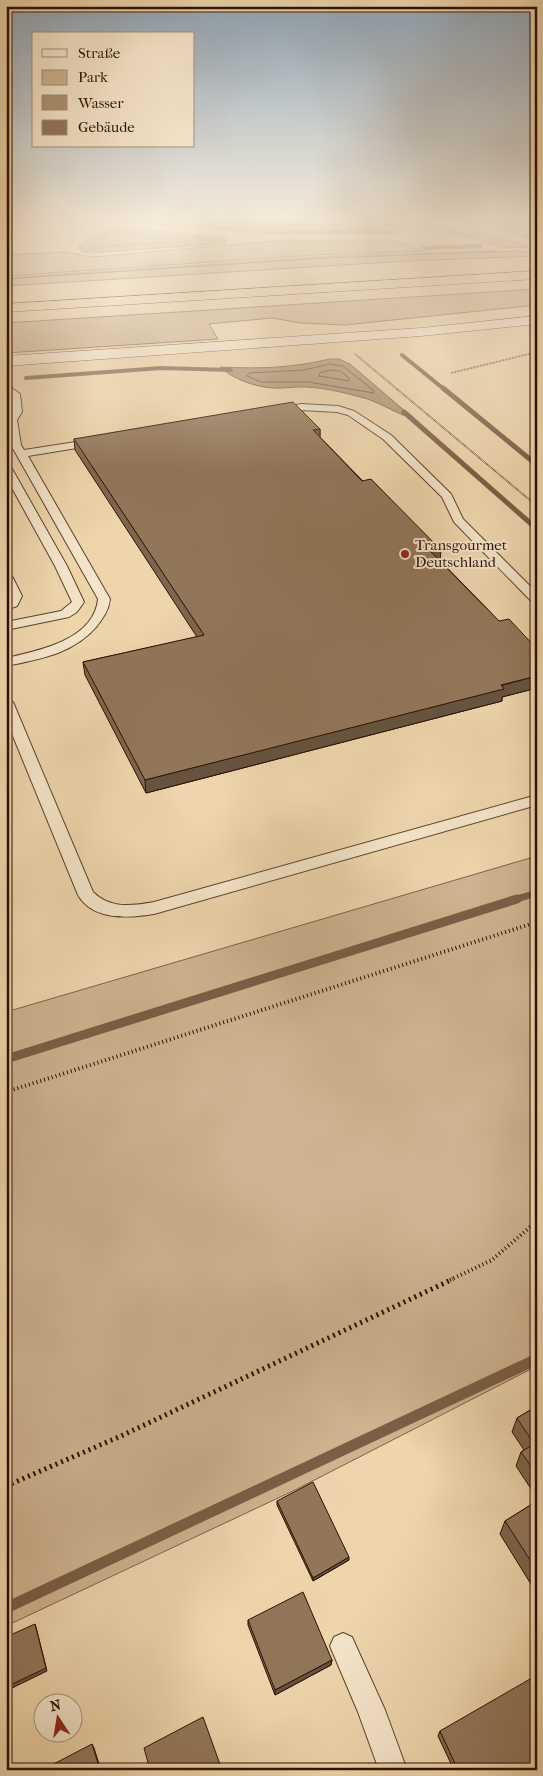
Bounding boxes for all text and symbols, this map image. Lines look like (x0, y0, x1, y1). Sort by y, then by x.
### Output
legend (32, 32, 195, 148)
text: Straße (78, 44, 121, 62)
text: Park (78, 68, 108, 86)
text: Wasser (77, 94, 124, 112)
text: Gebäude (78, 118, 135, 136)
place label: Transgourmet Deutschland (415, 536, 508, 571)
marker: Transgourmet Deutschland (399, 548, 411, 560)
north arrow (32, 1694, 82, 1744)
text: N (48, 1696, 63, 1715)

